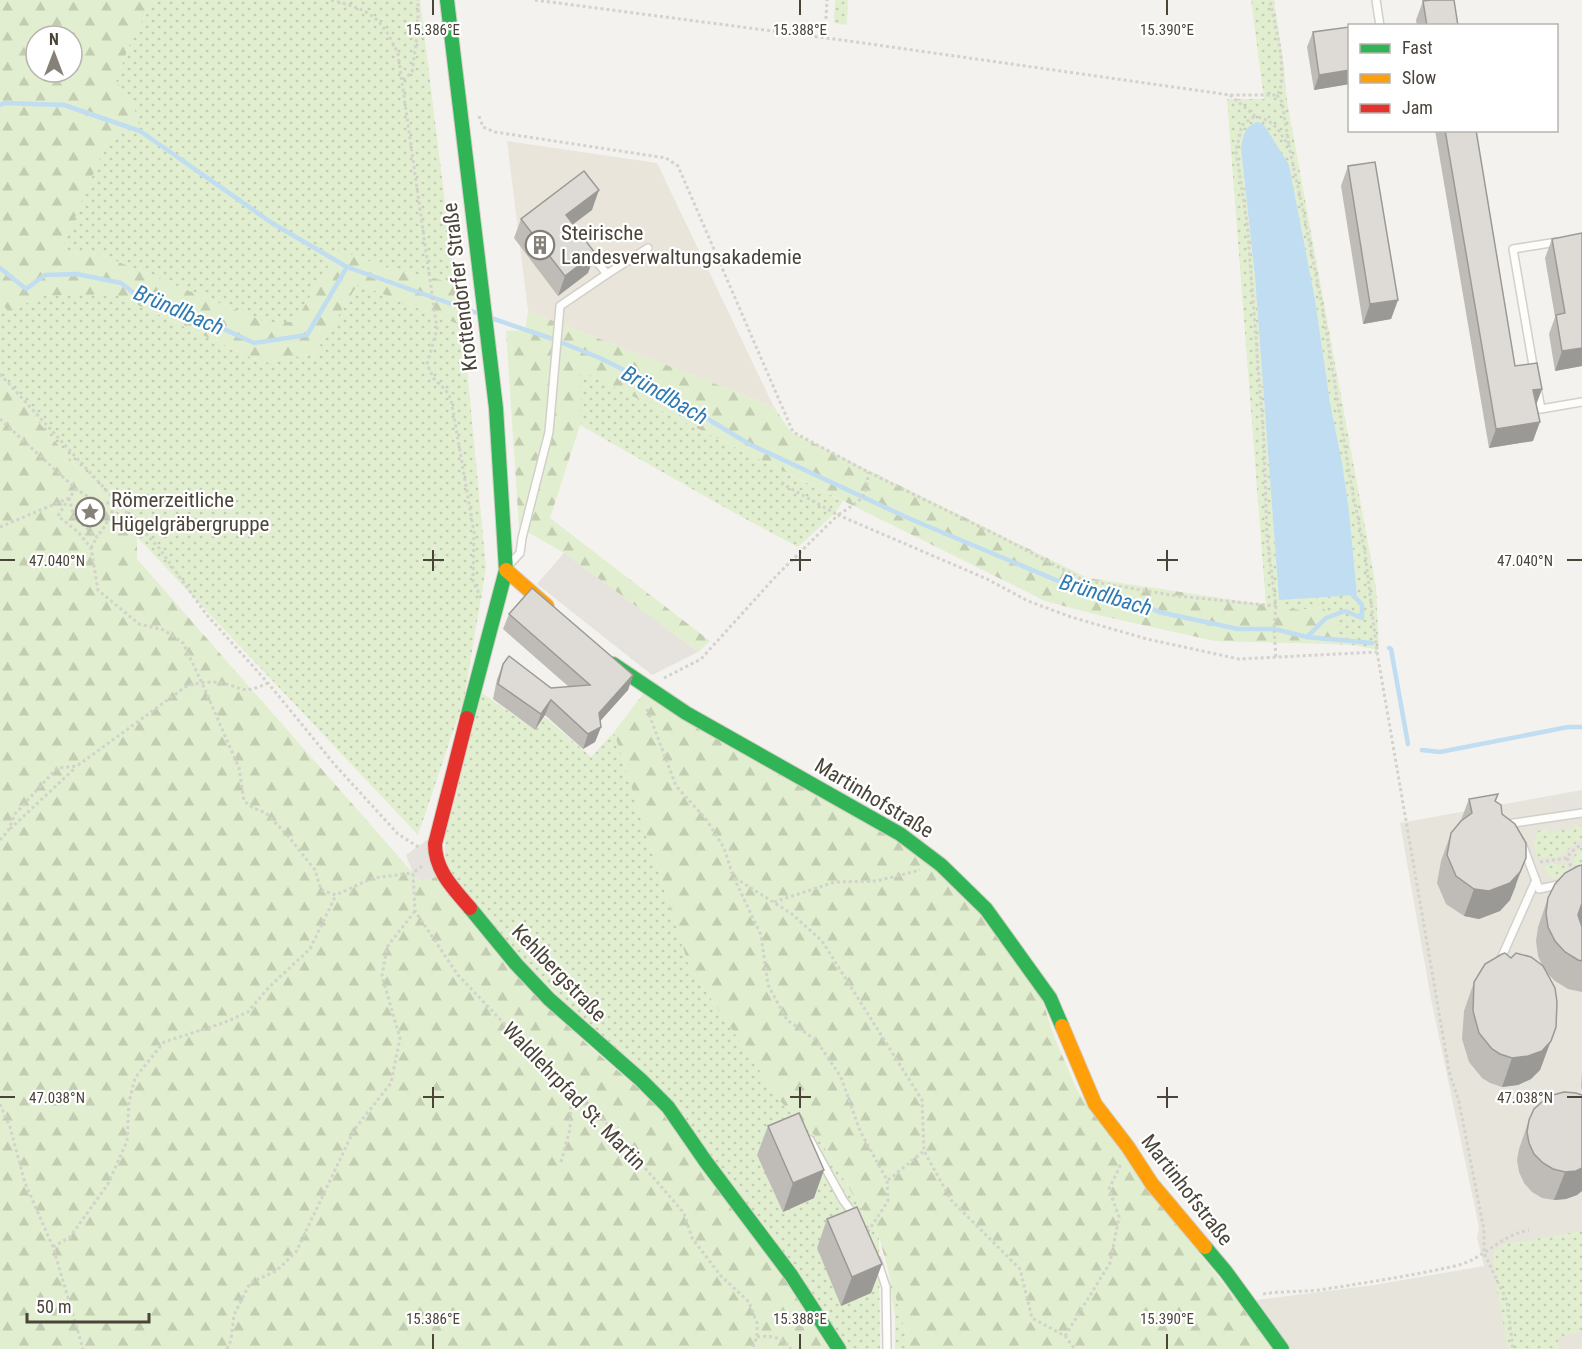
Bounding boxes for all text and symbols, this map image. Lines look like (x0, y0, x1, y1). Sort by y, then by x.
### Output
text: 15.386°E (406, 21, 460, 39)
text: 15.388°E (773, 21, 827, 39)
text: 15.390°E (1140, 21, 1194, 39)
north arrow (24, 24, 84, 84)
legend (1348, 24, 1558, 132)
text: N (49, 30, 59, 49)
text: Fast (1402, 37, 1433, 58)
text: Slow (1402, 67, 1437, 88)
text: Jam (1402, 97, 1433, 118)
street label: Krottendorfer Straße (438, 201, 482, 373)
place label: Steirische Landesverwaltungsakademie (561, 221, 802, 269)
building icon: Steirische Landesverwaltungsakademie (524, 229, 556, 261)
water label: Bründlbach (130, 280, 228, 340)
water label: Bründlbach (618, 360, 712, 430)
place label: Römerzeitliche Hügelgräbergruppe (111, 488, 270, 536)
place icon: Römerzeitliche Hügelgräbergruppe (74, 496, 106, 528)
text: 47.040°N (29, 552, 85, 570)
text: 47.040°N (1497, 552, 1553, 570)
water label: Bründlbach (1057, 569, 1155, 621)
street label: Martinhofstraße (810, 753, 938, 843)
street label: Kehlbergstraße (507, 920, 611, 1027)
street label: Waldlehrpfad St. Martin (497, 1017, 651, 1175)
text: 47.038°N (29, 1089, 85, 1107)
text: 47.038°N (1497, 1089, 1553, 1107)
street label: Martinhofstraße (1136, 1130, 1238, 1250)
scale bar (27, 1286, 148, 1324)
text: 50 m (36, 1296, 71, 1317)
text: 15.386°E (406, 1310, 460, 1328)
text: 15.388°E (773, 1310, 827, 1328)
text: 15.390°E (1140, 1310, 1194, 1328)

